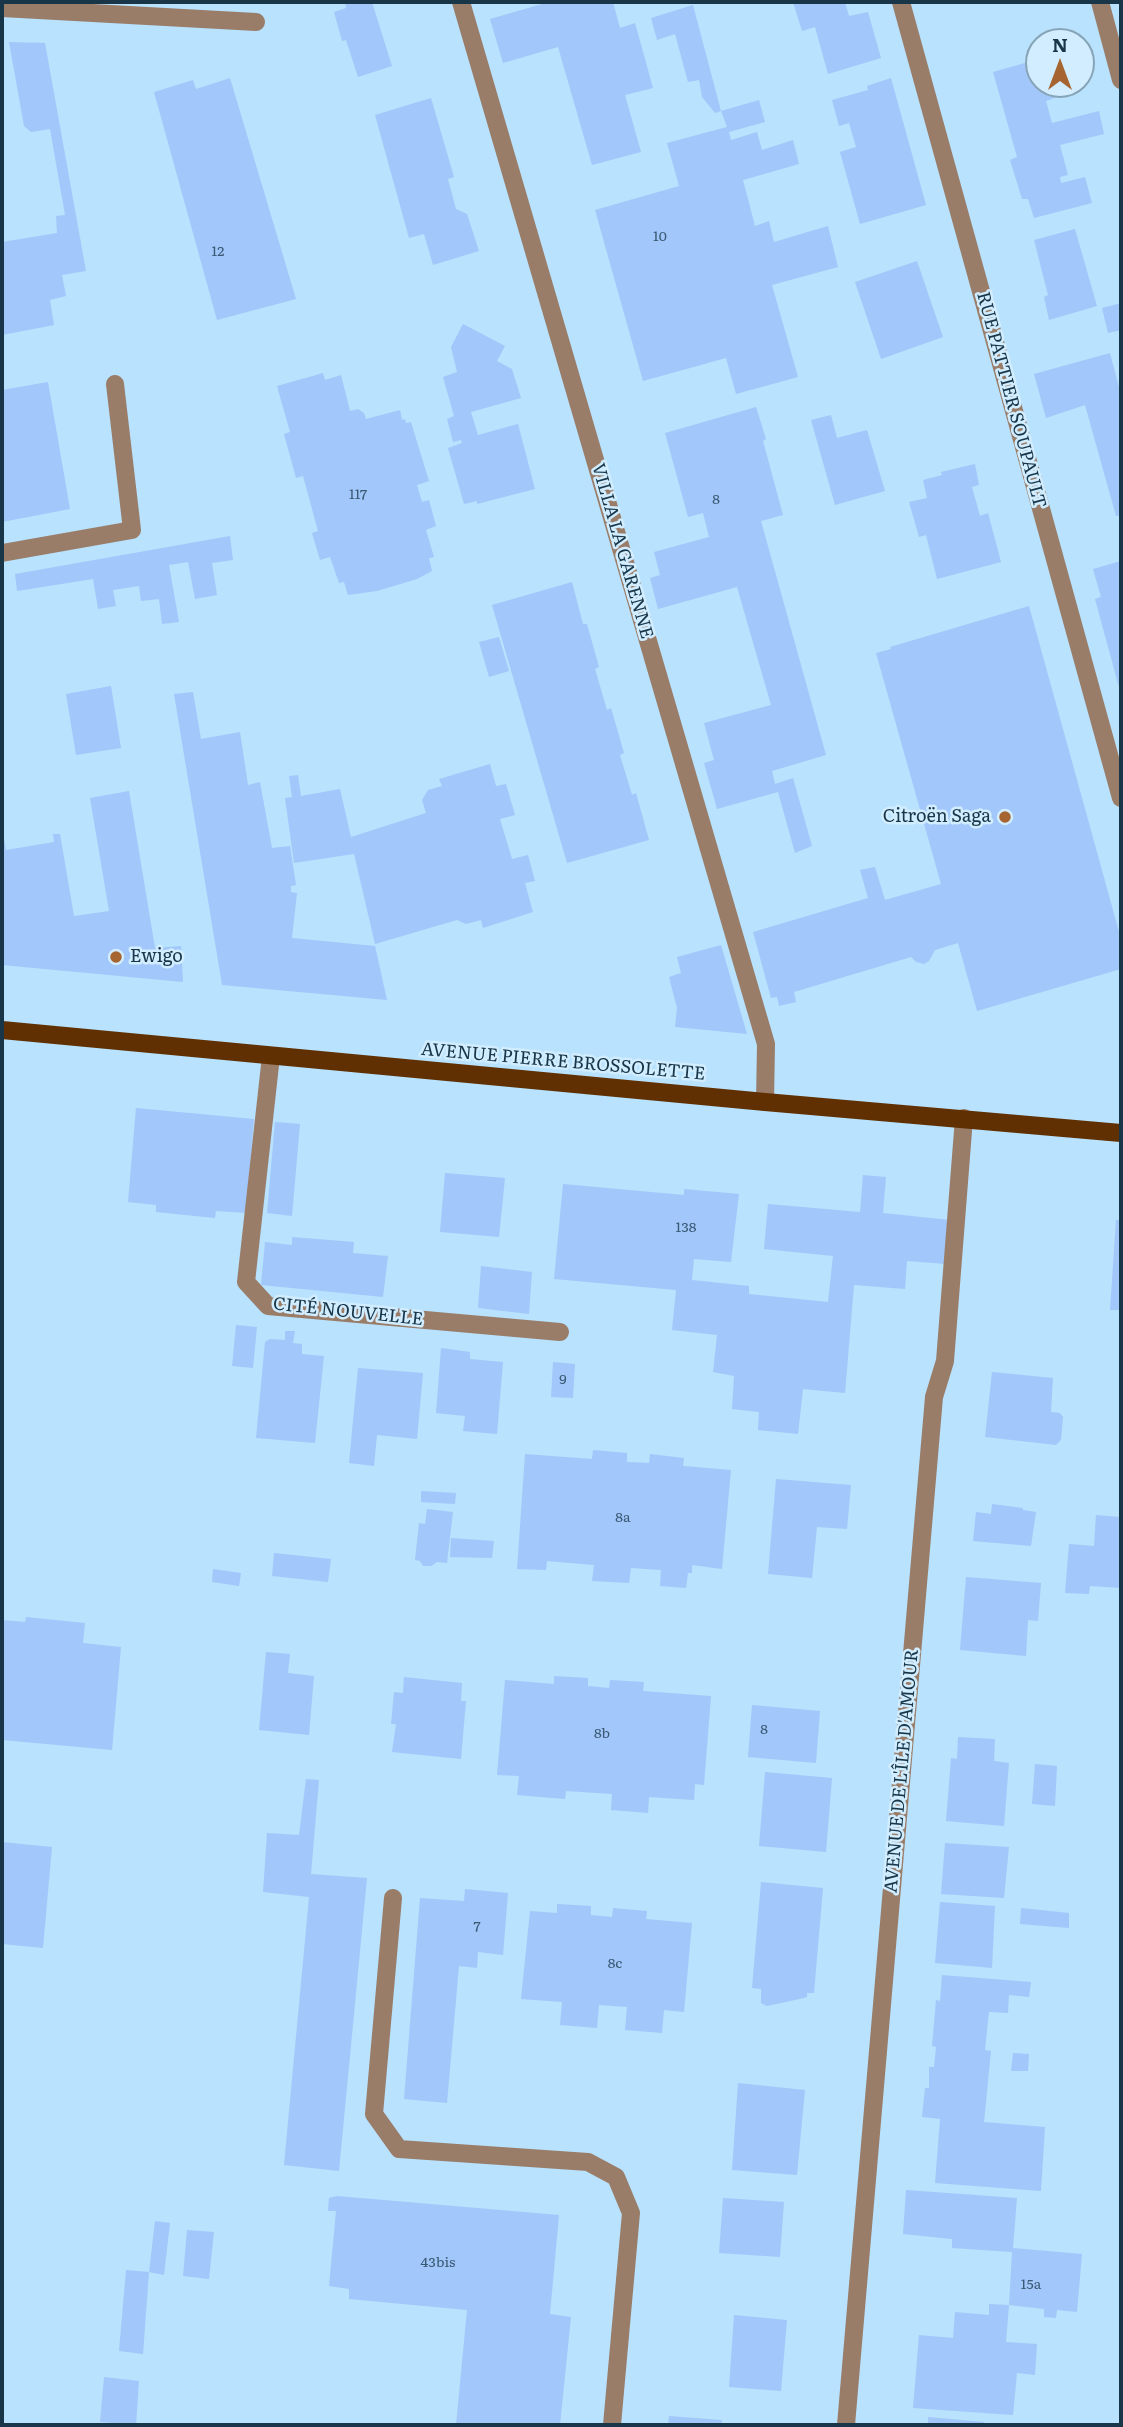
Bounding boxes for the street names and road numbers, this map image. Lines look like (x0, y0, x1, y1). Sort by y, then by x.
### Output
street label: RUE PATTIER SOUPAULT (972, 290, 1050, 510)
street label: VILLA LA GARENNE (587, 461, 657, 641)
street label: AVENUE PIERRE BROSSOLETTE (420, 1039, 706, 1085)
street label: CITÉ NOUVELLE (272, 1293, 424, 1331)
street label: AVENUE DE L'ÎLE D'AMOUR (881, 1648, 923, 1894)

